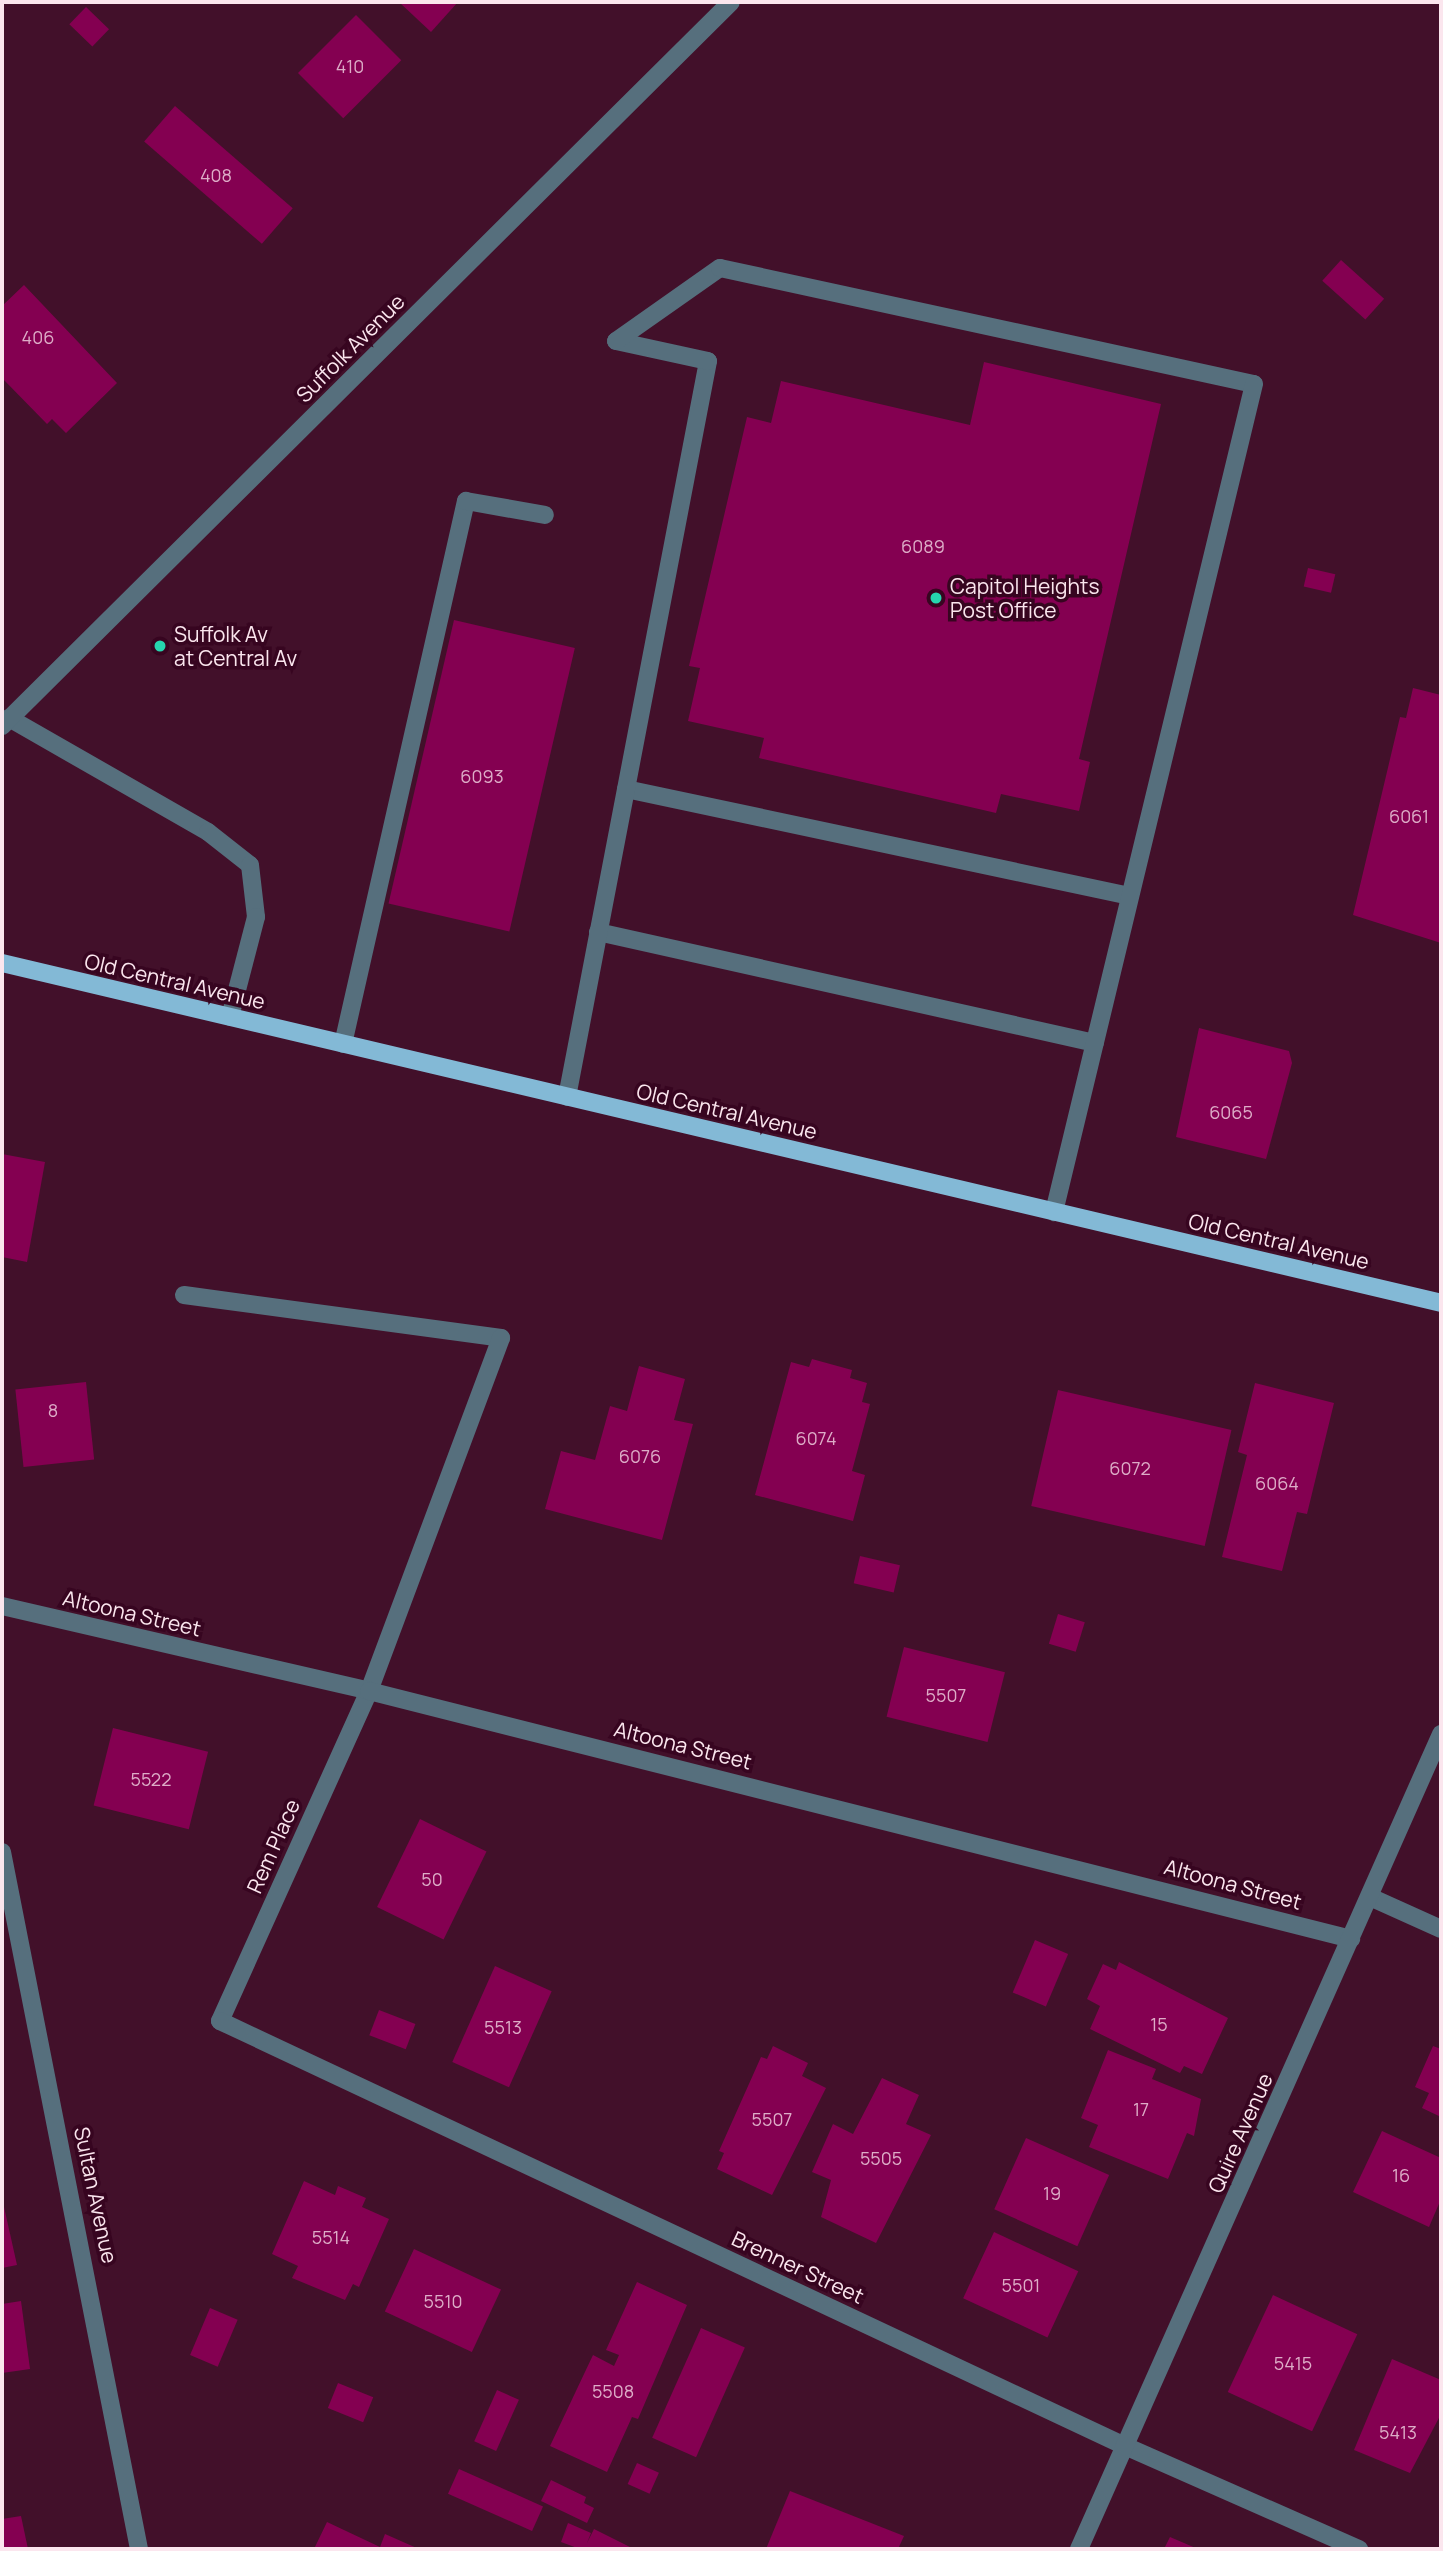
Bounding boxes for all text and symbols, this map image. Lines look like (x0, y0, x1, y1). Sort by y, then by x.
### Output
house number: 410 (336, 55, 364, 77)
house number: 408 (200, 164, 232, 186)
street label: Suffolk Avenue (291, 289, 409, 407)
house number: 406 (22, 326, 54, 348)
house number: 6089 (901, 535, 945, 557)
place label: Capitol Heights Post Office (950, 573, 1099, 623)
marker: Capitol Heights Post Office (928, 590, 944, 606)
place label: Suffolk Av at Central Av (174, 621, 297, 671)
marker: Suffolk Av at Central Av (152, 638, 168, 654)
house number: 6093 (460, 765, 504, 787)
house number: 6061 (1389, 805, 1429, 827)
street label: Old Central Avenue (82, 948, 268, 1014)
street label: Old Central Avenue (634, 1078, 820, 1144)
house number: 6065 (1209, 1101, 1253, 1123)
street label: Old Central Avenue (1186, 1208, 1372, 1274)
house number: 8 (48, 1399, 58, 1421)
house number: 6074 (795, 1427, 837, 1449)
house number: 6076 (619, 1445, 661, 1467)
house number: 6072 (1109, 1457, 1151, 1479)
house number: 6064 (1255, 1472, 1299, 1494)
street label: Altoona Street (60, 1585, 204, 1641)
house number: 5507 (926, 1684, 966, 1706)
street label: Altoona Street (612, 1716, 754, 1774)
house number: 5522 (131, 1768, 171, 1790)
street label: Rem Place (241, 1795, 305, 1897)
street label: Altoona Street (1162, 1854, 1304, 1914)
house number: 50 (421, 1868, 443, 1890)
house number: 15 (1150, 2013, 1168, 2035)
house number: 5513 (484, 2016, 522, 2038)
street label: Quire Avenue (1202, 2069, 1278, 2197)
house number: 17 (1133, 2098, 1149, 2120)
house number: 5507 (752, 2108, 792, 2130)
street label: Sultan Avenue (69, 2124, 123, 2266)
house number: 5505 (860, 2147, 902, 2169)
house number: 16 (1392, 2164, 1410, 2186)
house number: 19 (1043, 2182, 1061, 2204)
street label: Brenner Street (728, 2225, 868, 2309)
house number: 5514 (312, 2226, 350, 2248)
house number: 5501 (1002, 2274, 1040, 2296)
house number: 5510 (424, 2290, 462, 2312)
house number: 5415 (1274, 2352, 1312, 2374)
house number: 5508 (592, 2380, 634, 2402)
house number: 5413 (1379, 2421, 1417, 2443)

